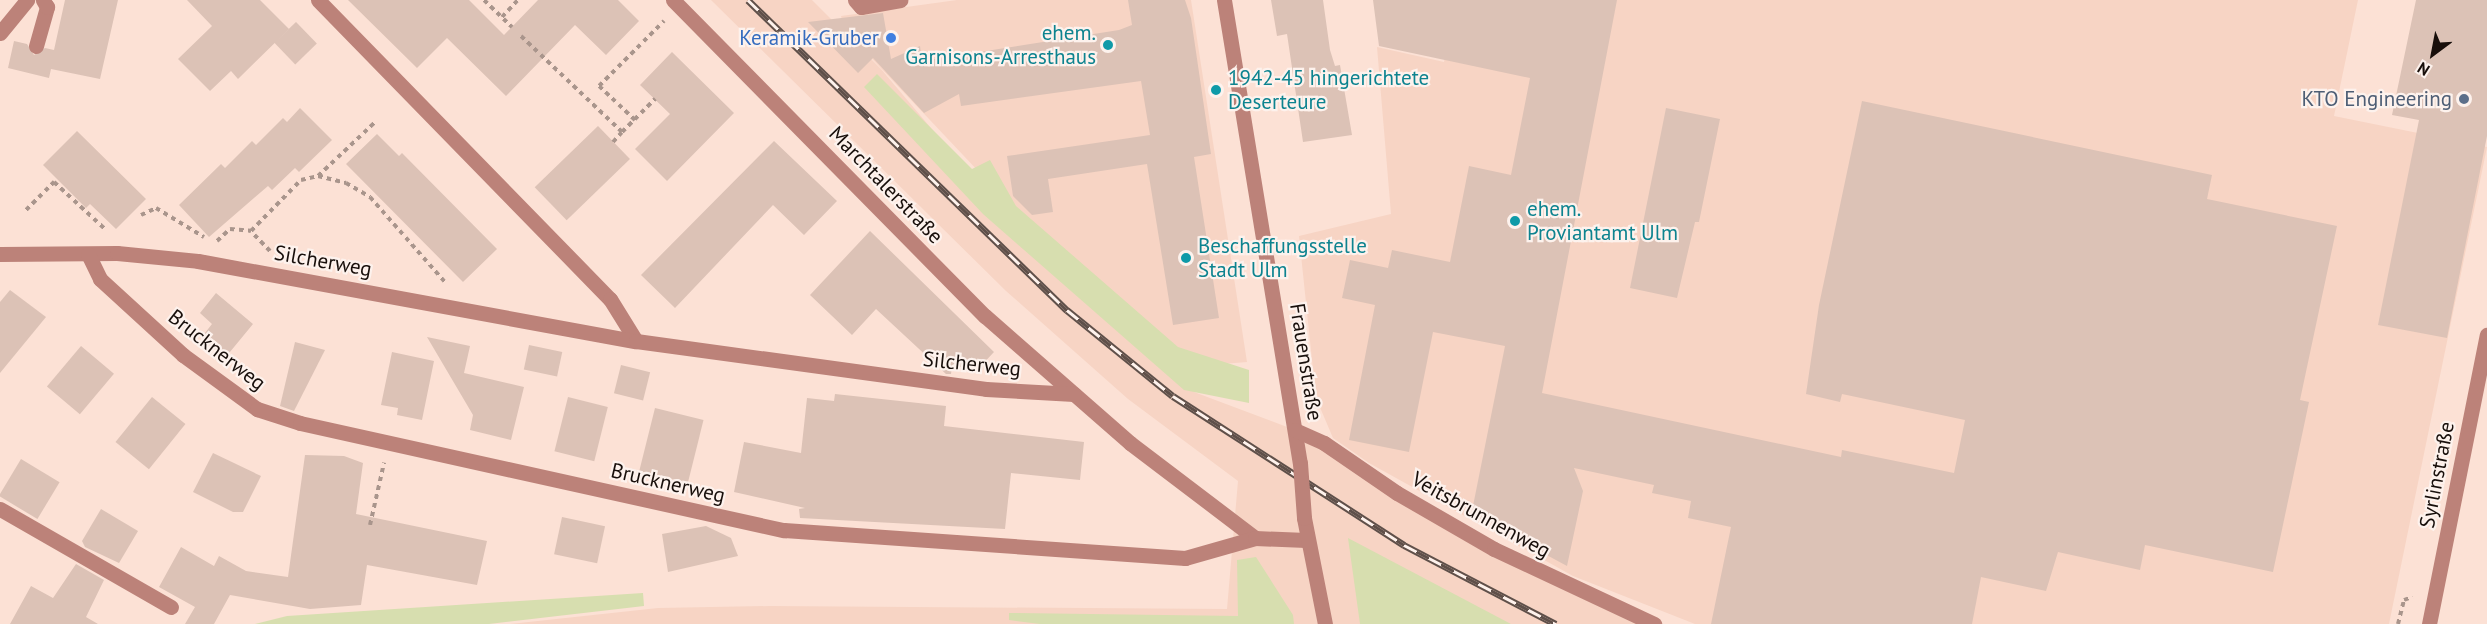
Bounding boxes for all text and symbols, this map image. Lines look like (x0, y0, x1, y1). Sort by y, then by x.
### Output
place label: ehem. Garnisons-Arresthaus (905, 20, 1096, 70)
north arrow (2403, 24, 2463, 84)
place label: Keramik-Gruber (739, 25, 879, 51)
marker: Keramik-Gruber (884, 31, 898, 45)
marker: ehem. Garnisons-Arresthaus (1101, 38, 1115, 52)
text: N (2414, 58, 2433, 81)
place label: 1942-45 hingerichtete Deserteure (1228, 65, 1429, 115)
marker: 1942-45 hingerichtete Deserteure (1209, 83, 1223, 97)
place label: KTO Engineering (2301, 86, 2452, 112)
marker: KTO Engineering (2457, 92, 2471, 106)
street label: Marchtalerstraße (824, 121, 948, 249)
place label: ehem. Proviantamt Ulm (1527, 196, 1678, 246)
marker: ehem. Proviantamt Ulm (1508, 214, 1522, 228)
place label: Beschaffungsstelle Stadt Ulm (1198, 233, 1367, 283)
street label: Silcherweg (272, 240, 374, 282)
marker: Beschaffungsstelle Stadt Ulm (1179, 251, 1193, 265)
street label: Frauenstraße (1284, 302, 1328, 422)
street label: Brucknerweg (163, 304, 271, 396)
street label: Silcherweg (922, 346, 1022, 382)
street label: Syrlinstraße (2414, 420, 2460, 530)
street label: Brucknerweg (608, 458, 728, 508)
street label: Veitsbrunnenweg (1407, 466, 1555, 564)

